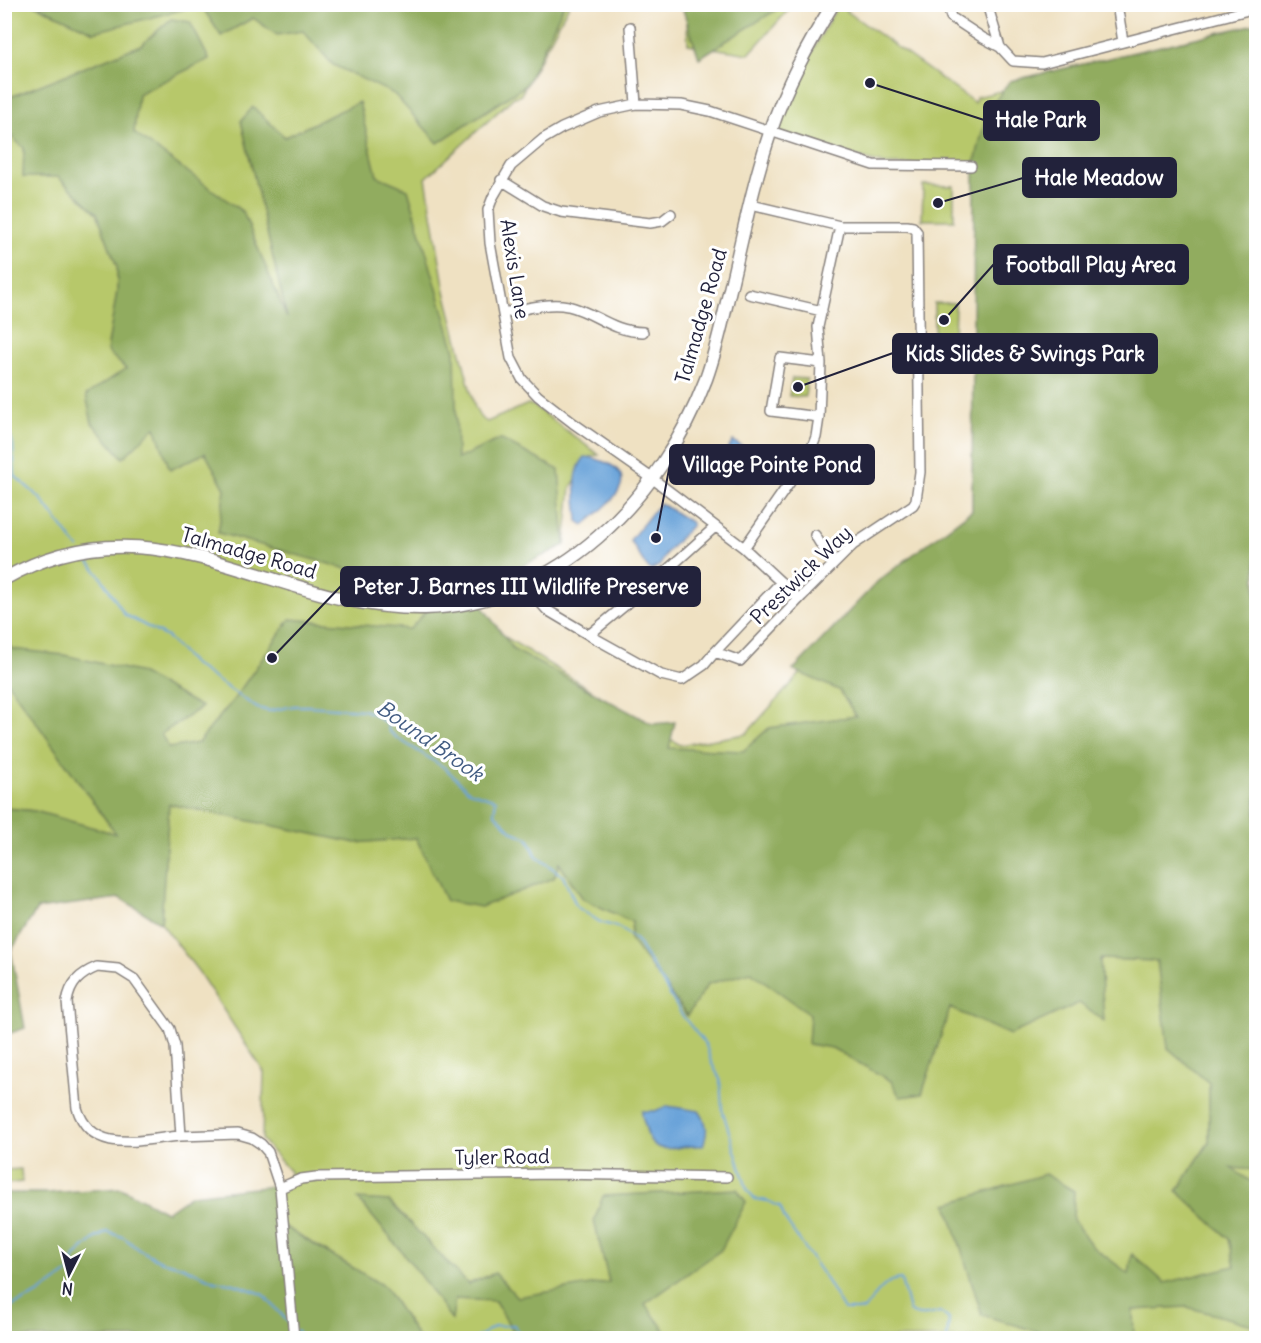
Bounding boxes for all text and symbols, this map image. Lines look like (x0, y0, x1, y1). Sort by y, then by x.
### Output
callout: Hale Park (984, 101, 1099, 140)
text: Hale Park (995, 106, 1087, 133)
callout: Hale Meadow (1023, 158, 1176, 197)
text: Hale Meadow (1035, 164, 1164, 191)
street label: Alexis Lane (495, 217, 536, 321)
street label: Talmadge Road (669, 245, 732, 386)
callout: Football Play Area (994, 245, 1188, 284)
text: Football Play Area (1006, 251, 1176, 278)
callout: Kids Slides & Swings Park (893, 334, 1157, 373)
text: Kids Slides & Swings Park (905, 340, 1145, 367)
callout: Village Pointe Pond (670, 445, 874, 484)
text: Village Pointe Pond (682, 451, 862, 478)
street label: Prestwick Way (745, 520, 857, 629)
street label: Talmadge Road (179, 521, 320, 584)
callout: Peter J. Barnes III Wildlife Preserve (341, 567, 700, 606)
text: Peter J. Barnes III Wildlife Preserve (353, 573, 689, 600)
water label: Bound Brook (372, 694, 490, 788)
street label: Tyler Road (454, 1143, 550, 1170)
north arrow (39, 1244, 99, 1304)
text: N (61, 1278, 74, 1299)

